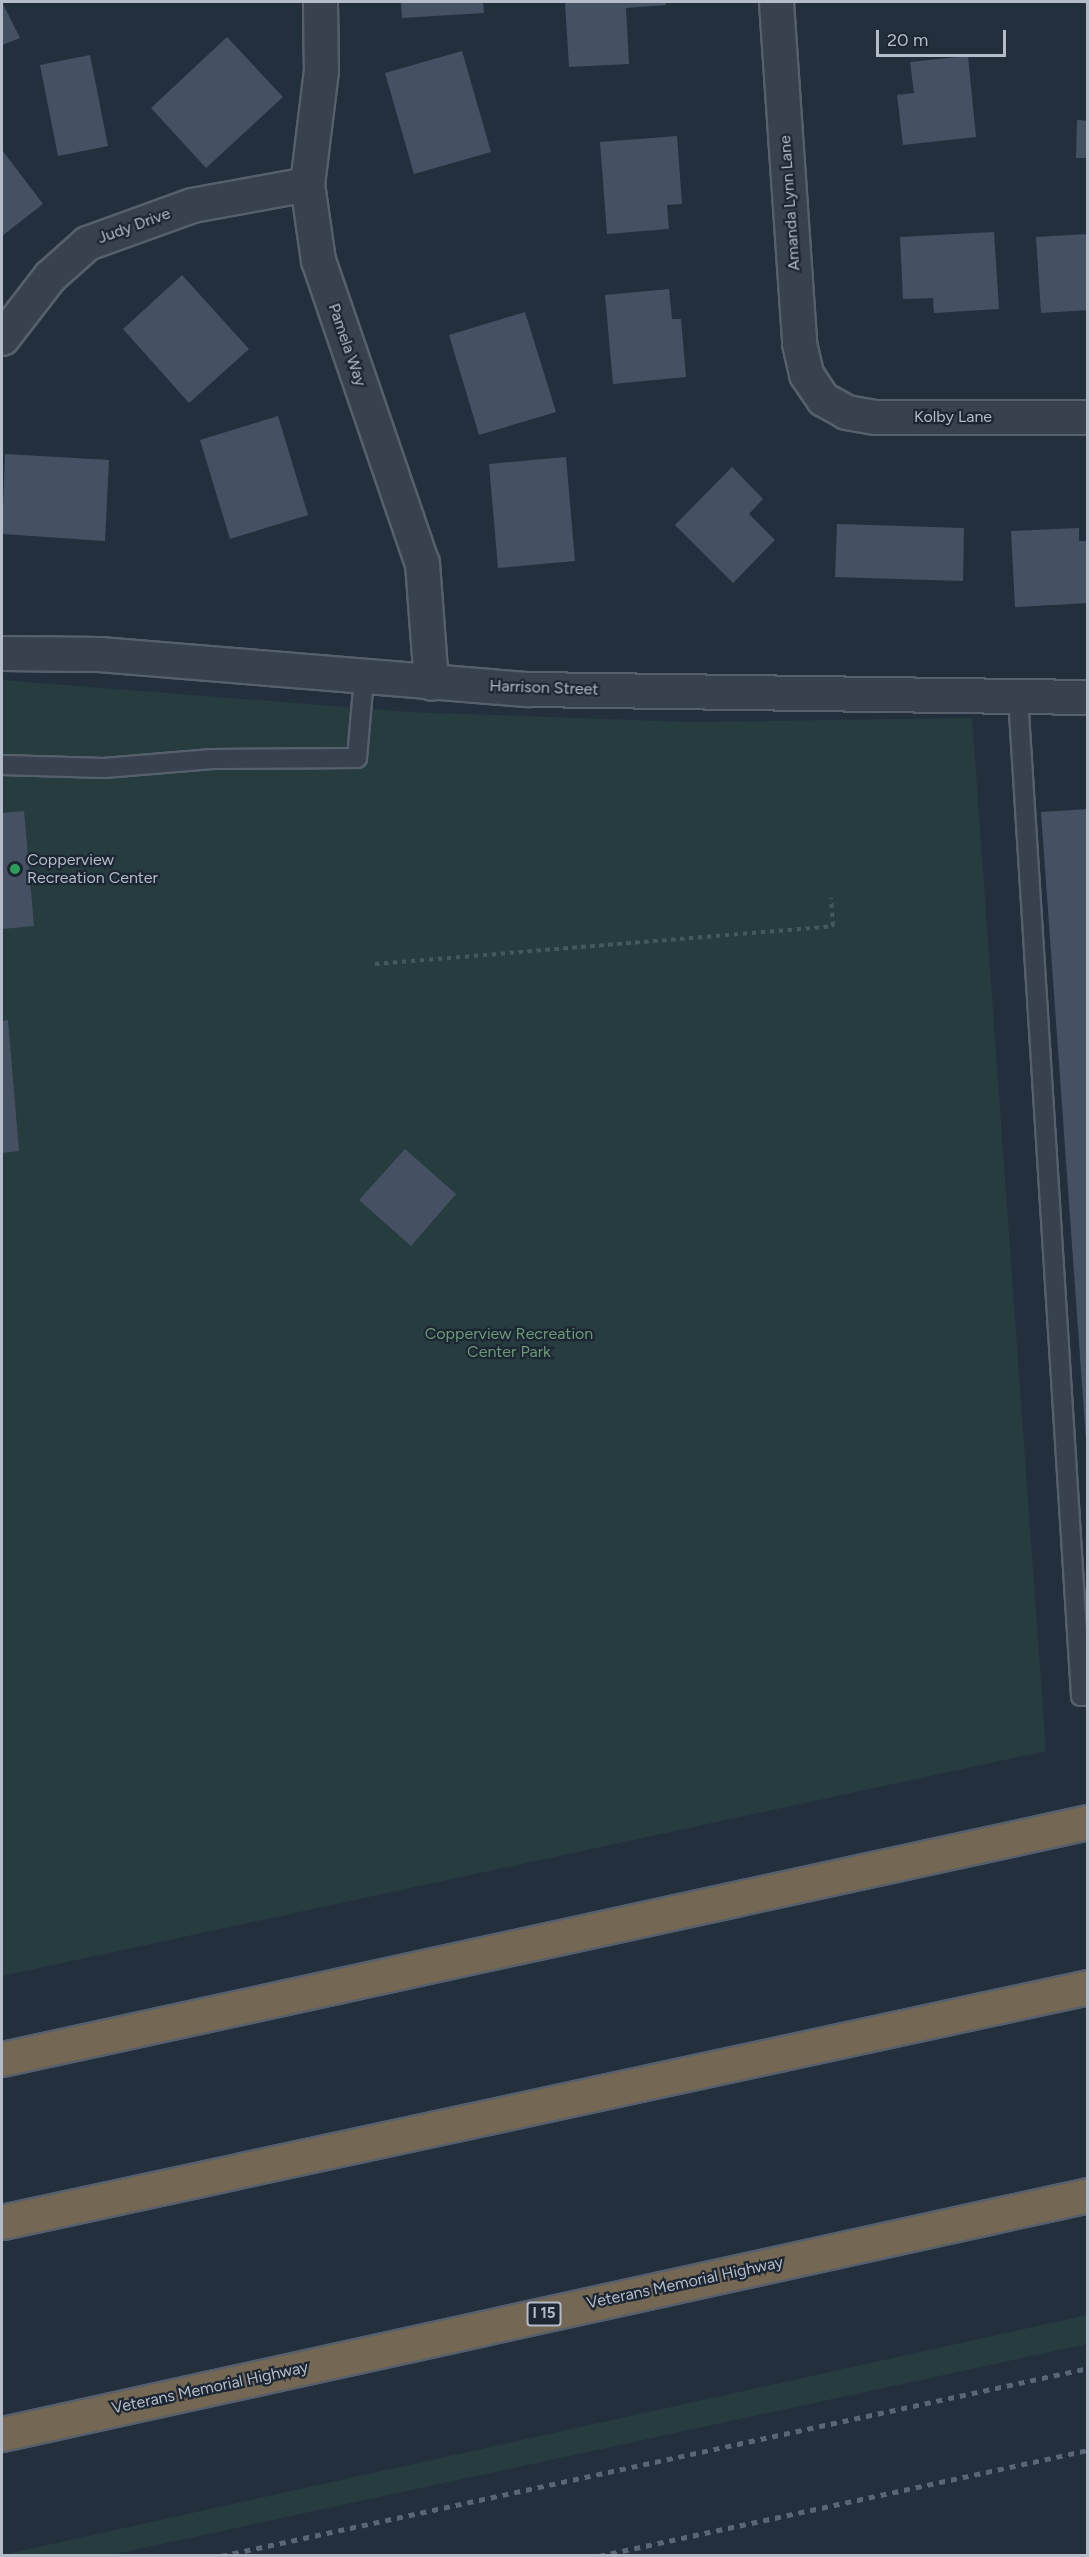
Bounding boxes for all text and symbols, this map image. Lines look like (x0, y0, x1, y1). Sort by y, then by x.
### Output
scale bar (879, 18, 1010, 56)
text: 20 m (887, 29, 928, 51)
street label: Amanda Lynn Lane (776, 135, 804, 271)
street label: Judy Drive (95, 204, 173, 248)
street label: Pamela Way (324, 301, 370, 389)
street label: Kolby Lane (914, 407, 992, 427)
street label: Harrison Street (489, 677, 599, 699)
place label: Copperview Recreation Center (27, 850, 158, 888)
marker: Copperview Recreation Center (8, 862, 22, 876)
park label: Copperview Recreation Center Park (425, 1324, 593, 1362)
street label: Veterans Memorial Highway (585, 2253, 785, 2313)
road number: I 15 (526, 2302, 562, 2326)
street label: Veterans Memorial Highway (110, 2358, 310, 2418)

